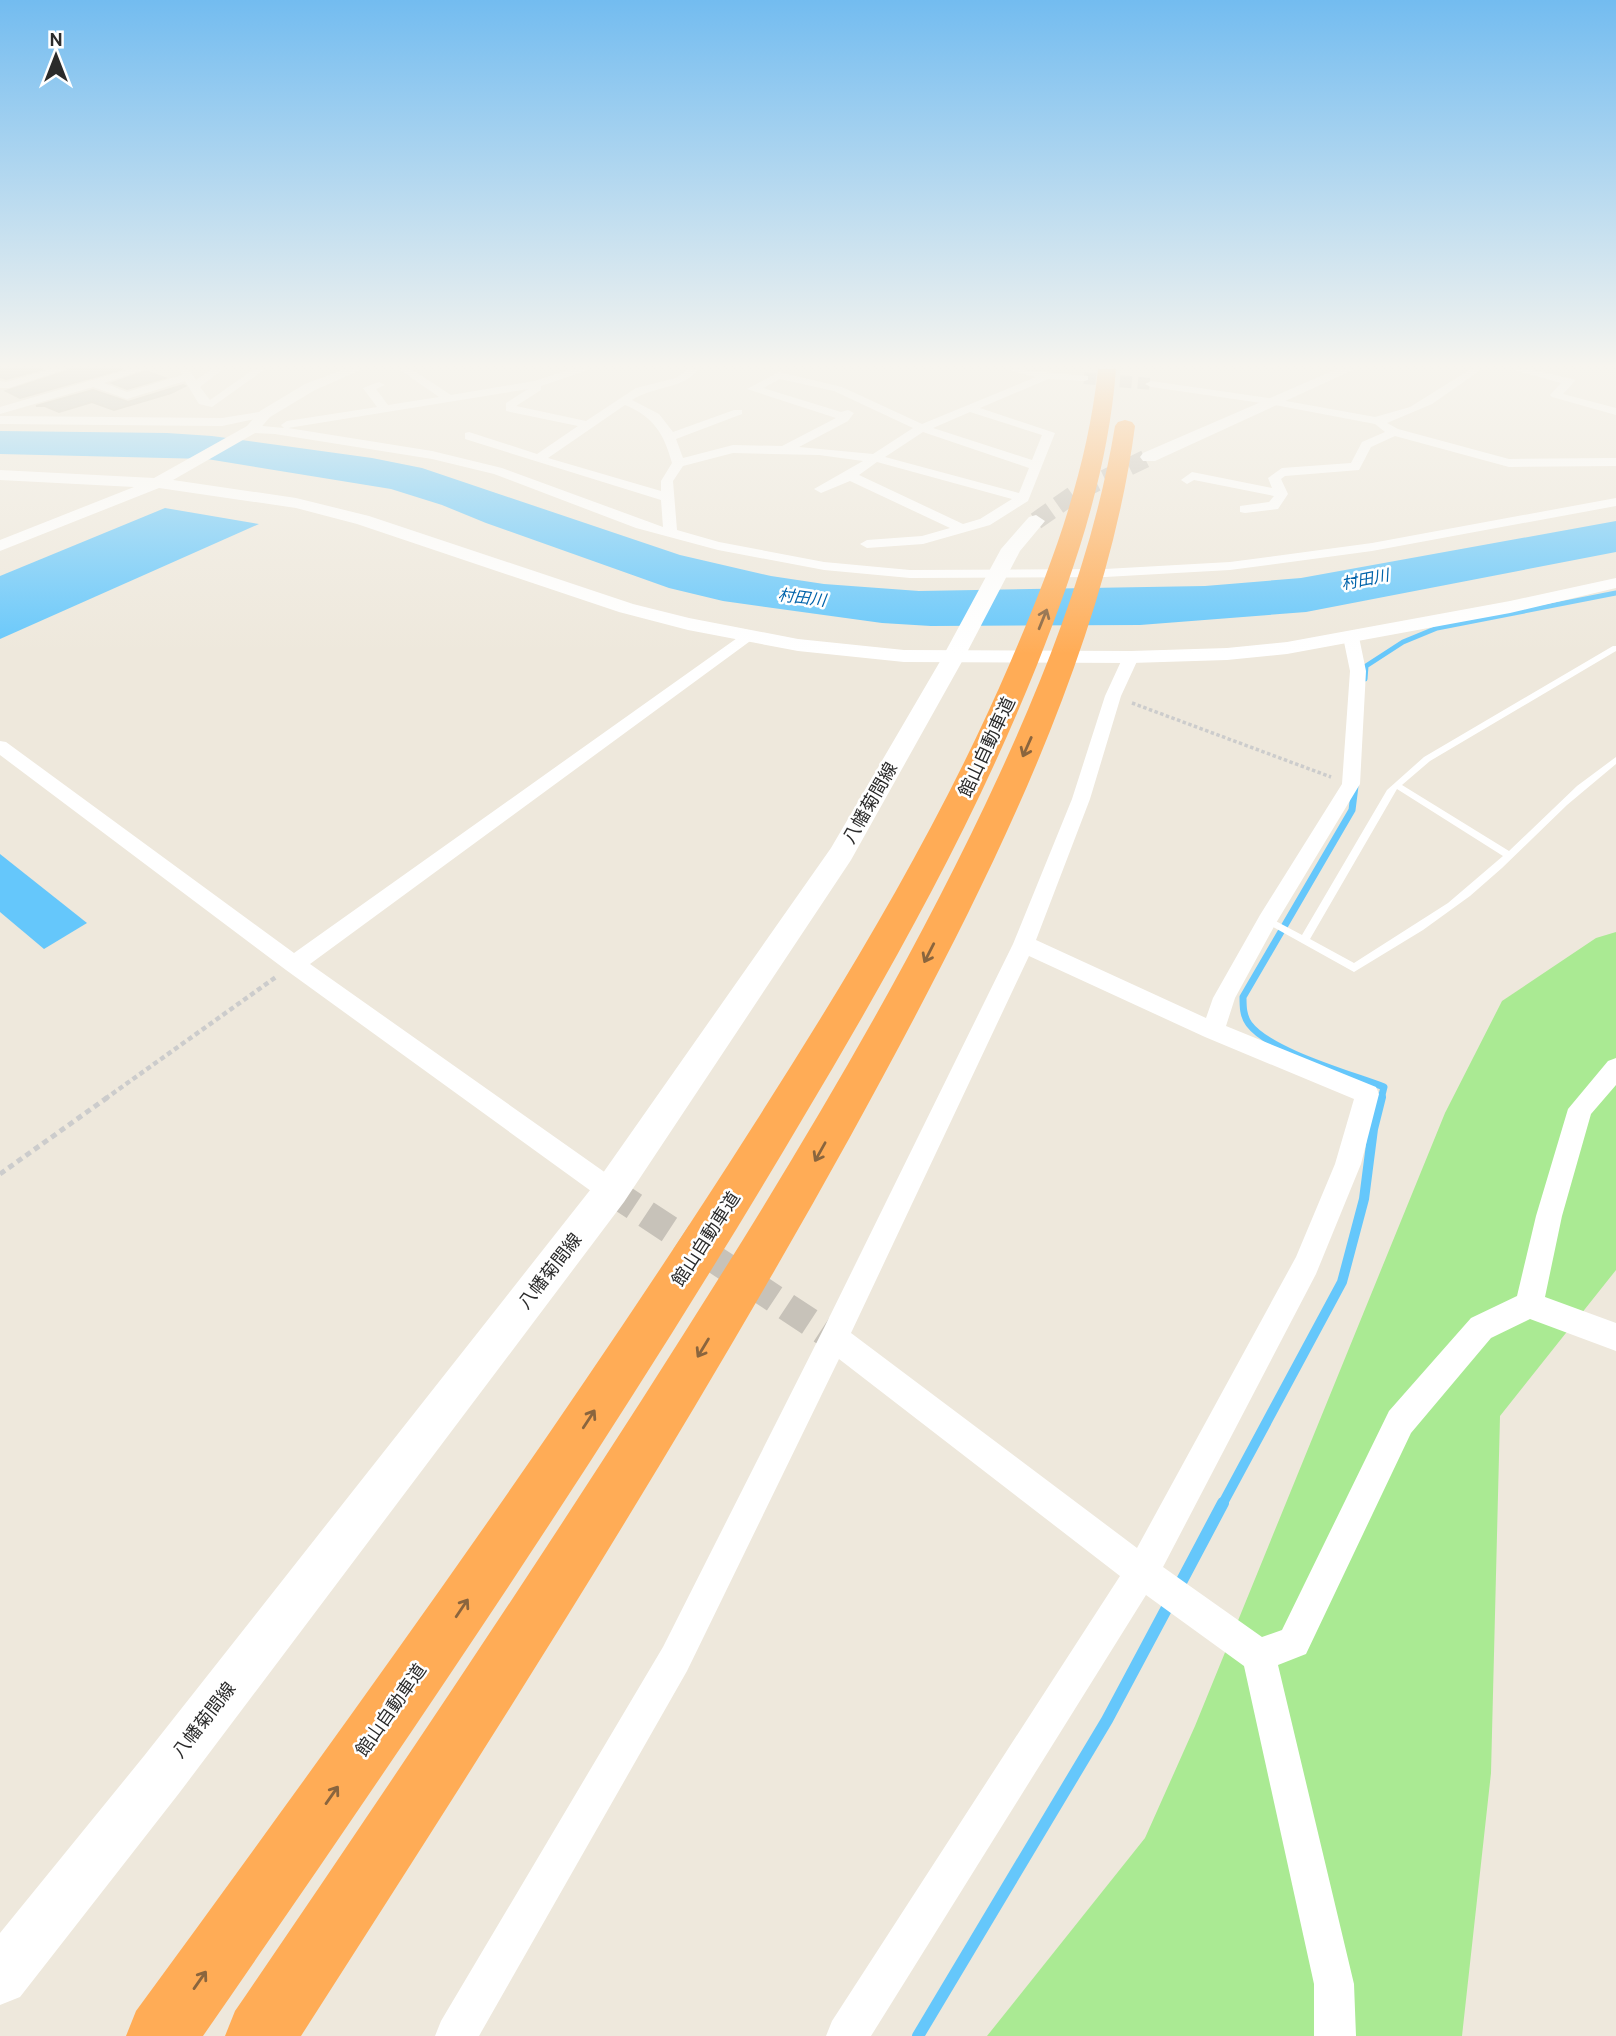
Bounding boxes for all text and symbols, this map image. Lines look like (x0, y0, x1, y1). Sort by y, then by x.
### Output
north arrow (21, 21, 91, 91)
text: N (49, 29, 63, 53)
water label: 村田川 (1340, 566, 1393, 595)
water label: 村田川 (777, 586, 829, 612)
one-way arrow (1037, 609, 1050, 630)
street label: 館山自動車道 (955, 694, 1022, 801)
one-way arrow (1020, 736, 1033, 758)
street label: 八幡菊間線 (839, 759, 904, 848)
one-way arrow (922, 942, 936, 963)
one-way arrow (813, 1141, 826, 1162)
street label: 館山自動車道 (668, 1188, 746, 1291)
street label: 八幡菊間線 (514, 1229, 588, 1314)
one-way arrow (696, 1337, 710, 1357)
one-way arrow (582, 1410, 596, 1429)
one-way arrow (455, 1599, 469, 1618)
street label: 館山自動車道 (352, 1660, 433, 1762)
street label: 八幡菊間線 (168, 1678, 242, 1763)
one-way arrow (325, 1786, 339, 1805)
one-way arrow (193, 1971, 208, 1990)

